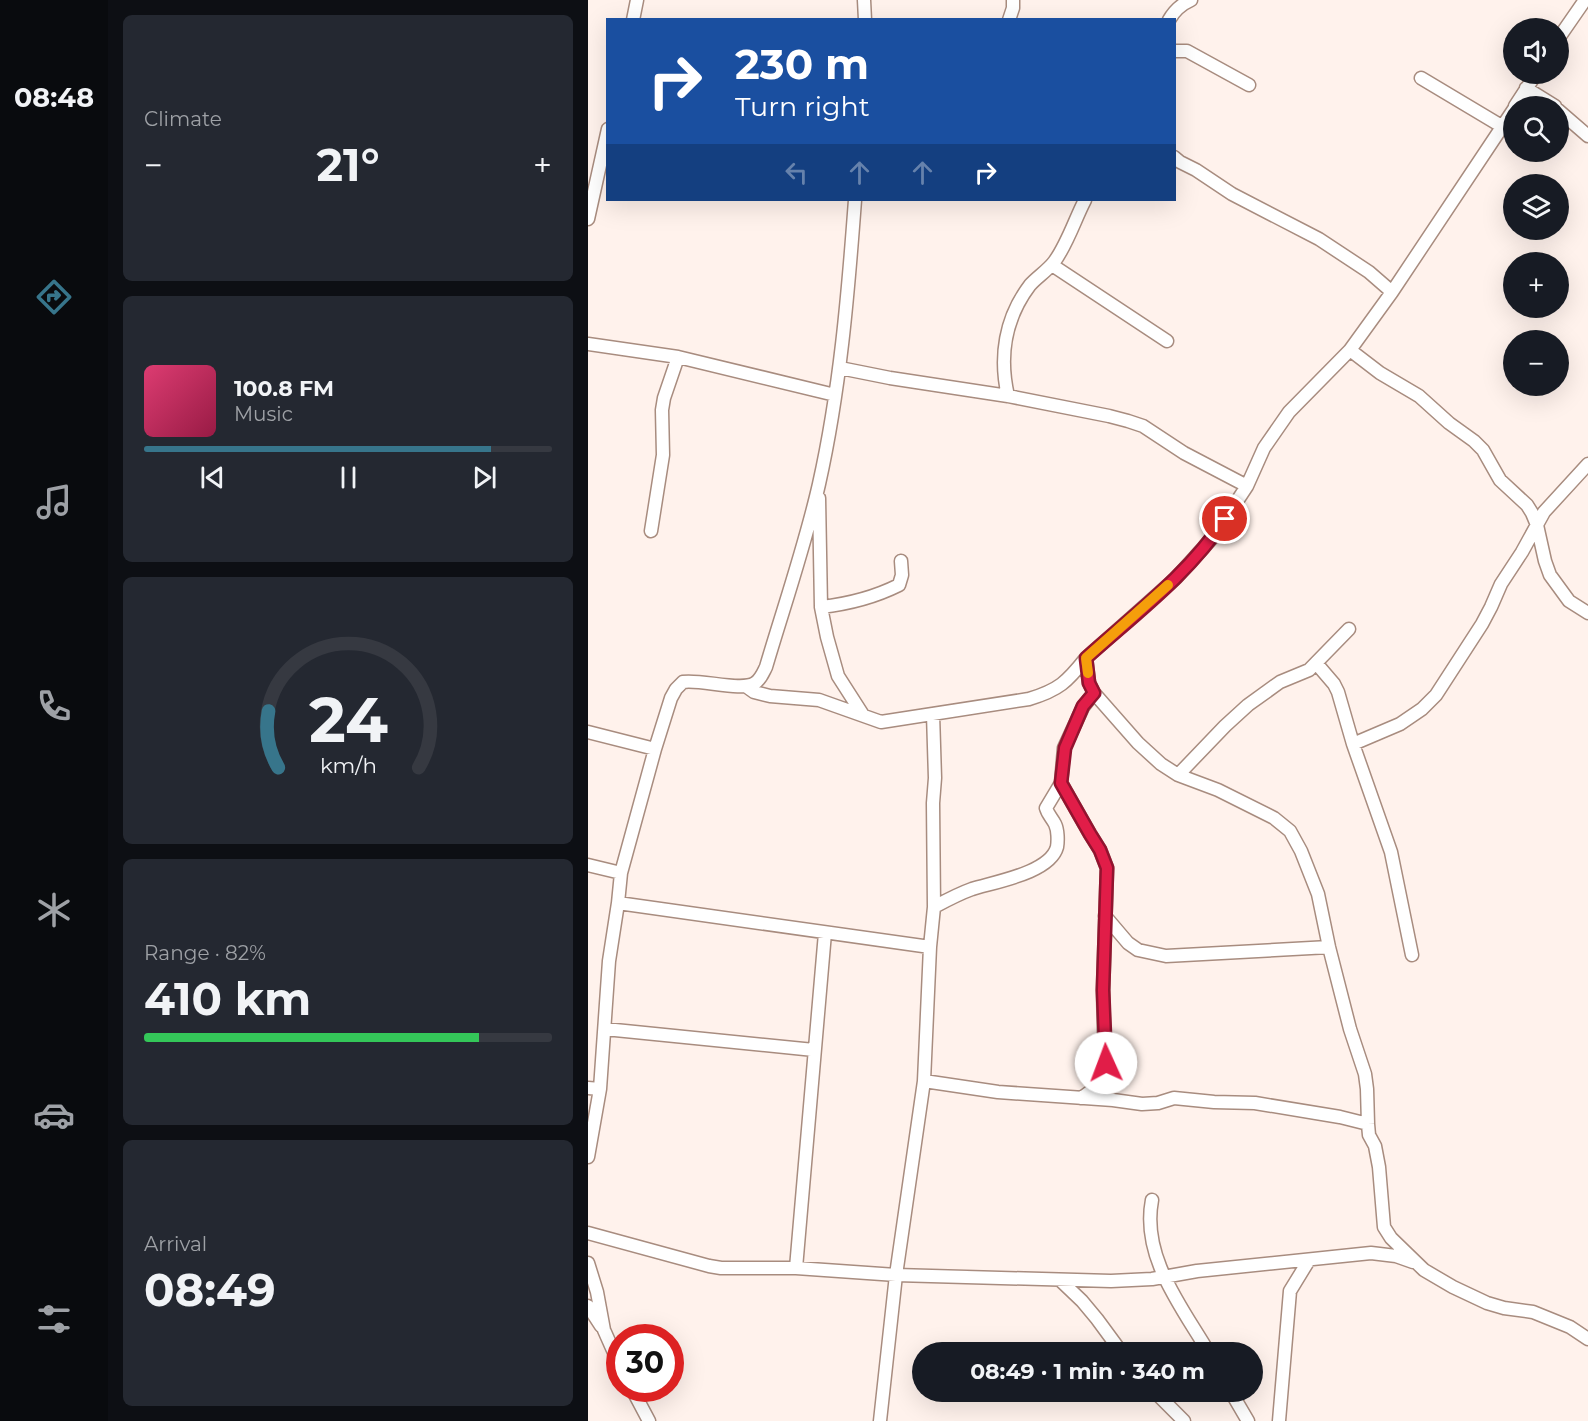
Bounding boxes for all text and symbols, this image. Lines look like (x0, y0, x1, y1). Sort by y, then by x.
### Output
map controls (1503, 18, 1569, 396)
button: sound (1503, 18, 1569, 84)
text: 230 m (735, 38, 869, 90)
icon: right (636, 42, 714, 120)
text: 08:48 (14, 81, 94, 114)
text: Turn right (735, 90, 870, 123)
button: search (1503, 96, 1569, 162)
text: Climate (144, 107, 222, 131)
text: 21° (316, 137, 380, 192)
text: − (144, 145, 163, 185)
text: + (533, 145, 552, 185)
icon: left (780, 156, 813, 189)
icon: ahead (843, 156, 876, 189)
icon: ahead (906, 156, 939, 189)
icon: right (969, 156, 1002, 189)
button: layers (1503, 174, 1569, 240)
button: + (1503, 252, 1569, 318)
icon: directions (33, 276, 75, 318)
button: − (1503, 330, 1569, 396)
text: 100.8 FM (234, 375, 334, 402)
text: Music (234, 402, 293, 426)
icon: previous (196, 461, 229, 494)
icon: pause (332, 461, 365, 494)
icon: next (468, 461, 501, 494)
icon: music (33, 481, 75, 523)
pin (1199, 493, 1250, 544)
icon: arrive (1208, 502, 1241, 535)
text: 24 (308, 682, 388, 758)
icon: phone (33, 685, 75, 727)
text: km/h (319, 752, 377, 778)
icon: climate (33, 889, 75, 931)
text: Range · 82% (144, 941, 266, 965)
text: 410 km (144, 971, 311, 1026)
position arrow (1074, 1031, 1138, 1095)
icon: car (33, 1094, 75, 1136)
text: Arrival (144, 1232, 207, 1256)
text: 08:49 (144, 1262, 276, 1317)
icon: filters (33, 1298, 75, 1340)
speed limit sign: 30 (606, 1324, 684, 1402)
text: 08:49 · 1 min · 340 m (970, 1358, 1205, 1385)

